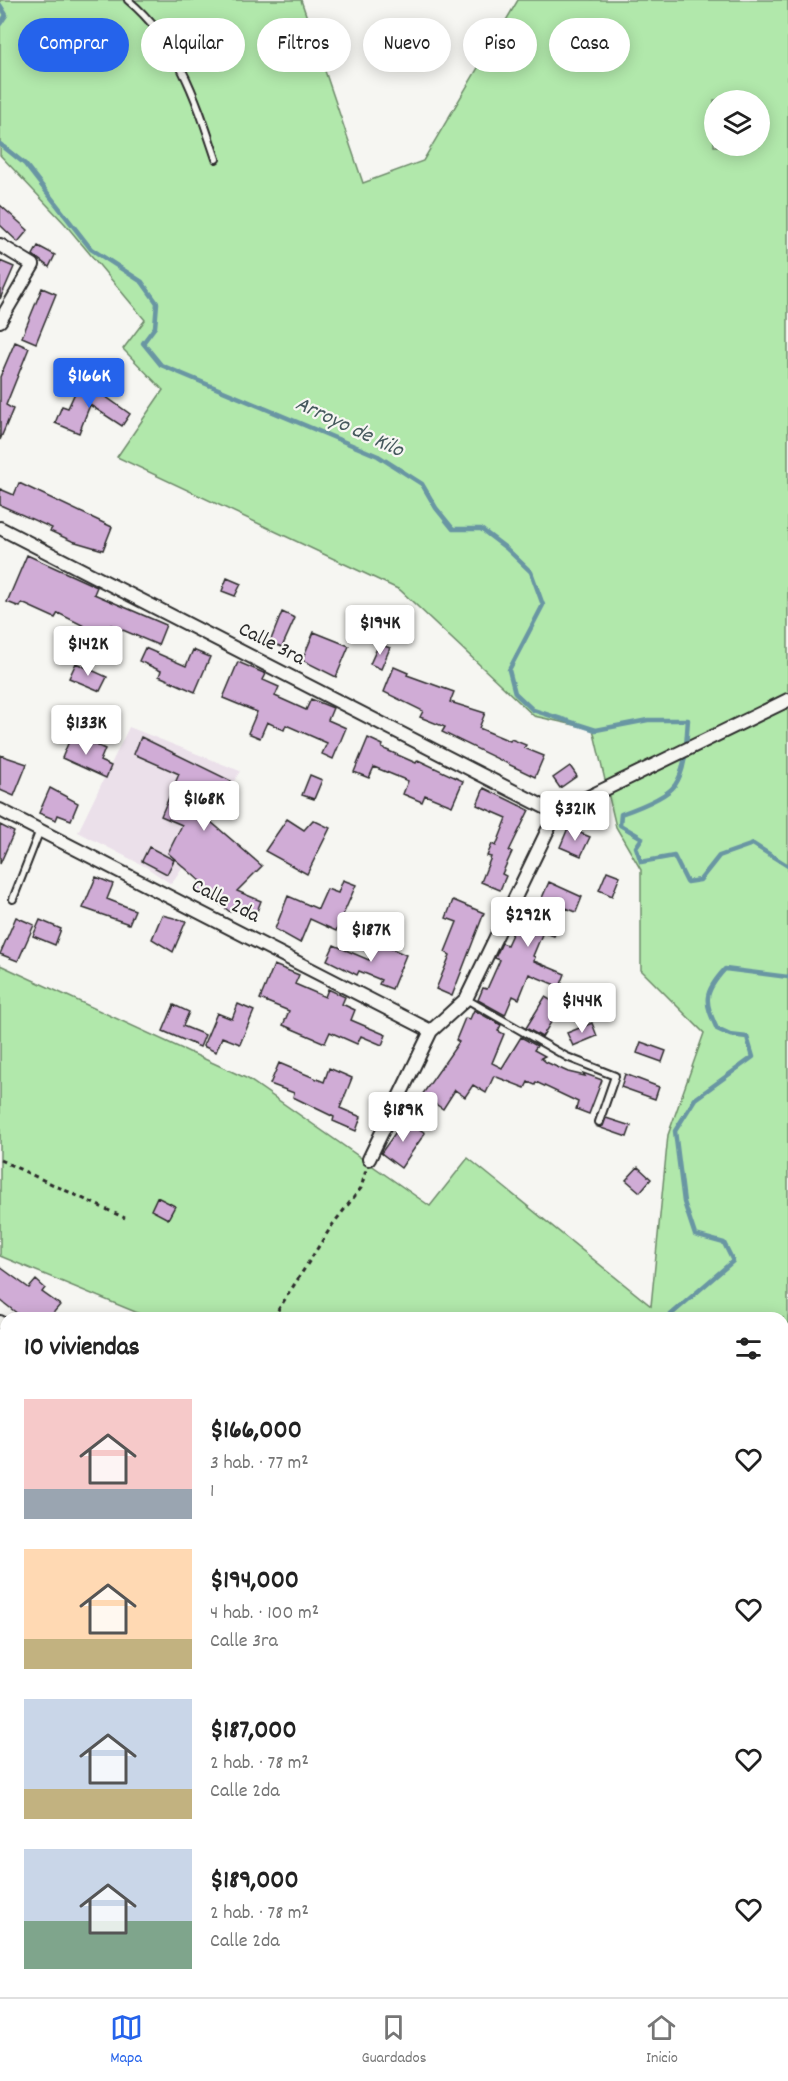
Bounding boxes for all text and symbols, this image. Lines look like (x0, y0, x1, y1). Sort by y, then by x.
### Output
chip: Comprar (18, 18, 129, 72)
chip: Alquilar (141, 18, 245, 72)
chip: Filtros (257, 18, 351, 72)
chip: Nuevo (363, 18, 451, 72)
chip: Piso (463, 18, 537, 72)
chip: Casa (549, 18, 630, 72)
map controls (704, 90, 770, 156)
button: layers (704, 90, 770, 156)
pin: $166K (47, 358, 131, 409)
text: $166K (67, 363, 111, 391)
water label: Arroyo de Kilo (290, 389, 409, 467)
pin: $194K (338, 605, 422, 656)
text: $194K (359, 610, 401, 638)
street label: Calle 3ra (232, 615, 311, 675)
pin: $142K (46, 626, 130, 677)
text: $142K (68, 631, 108, 659)
pin: $133K (44, 705, 128, 756)
text: $133K (65, 710, 107, 738)
pin: $168K (162, 781, 246, 832)
text: $168K (183, 786, 225, 814)
pin: $321K (533, 791, 617, 842)
text: $321K (554, 796, 596, 824)
street label: Calle 2da (186, 872, 265, 932)
pin: $292K (486, 897, 570, 948)
text: $292K (505, 902, 551, 930)
pin: $187K (329, 912, 413, 963)
text: $187K (351, 917, 391, 945)
pin: $144K (540, 983, 624, 1034)
text: $144K (562, 988, 602, 1016)
pin: $189K (361, 1092, 445, 1143)
text: $189K (383, 1097, 423, 1125)
text: 10 viviendas (24, 1330, 140, 1367)
icon: filters (732, 1332, 765, 1365)
text: $166,000 (210, 1413, 302, 1450)
icon: home (72, 1423, 144, 1495)
icon: heart (732, 1443, 765, 1476)
text: 3 hab. · 77 m² (210, 1450, 309, 1478)
text: 1 (210, 1478, 214, 1506)
text: $194,000 (210, 1563, 299, 1600)
icon: home (72, 1573, 144, 1645)
icon: heart (732, 1593, 765, 1626)
text: 4 hab. · 100 m² (210, 1600, 319, 1628)
text: Calle 3ra (210, 1628, 278, 1656)
text: $187,000 (210, 1713, 297, 1750)
icon: home (72, 1723, 144, 1795)
icon: heart (732, 1743, 765, 1776)
text: 2 hab. · 78 m² (210, 1750, 309, 1778)
text: Calle 2da (210, 1778, 280, 1806)
text: $189,000 (210, 1863, 299, 1900)
icon: home (72, 1873, 144, 1945)
icon: heart (732, 1893, 765, 1926)
text: 2 hab. · 78 m² (210, 1900, 309, 1928)
text: Calle 2da (210, 1928, 280, 1956)
tab: Mapa (110, 2011, 143, 2070)
tab: Guardados (362, 2011, 426, 2070)
tab: Inicio (645, 2011, 678, 2070)

